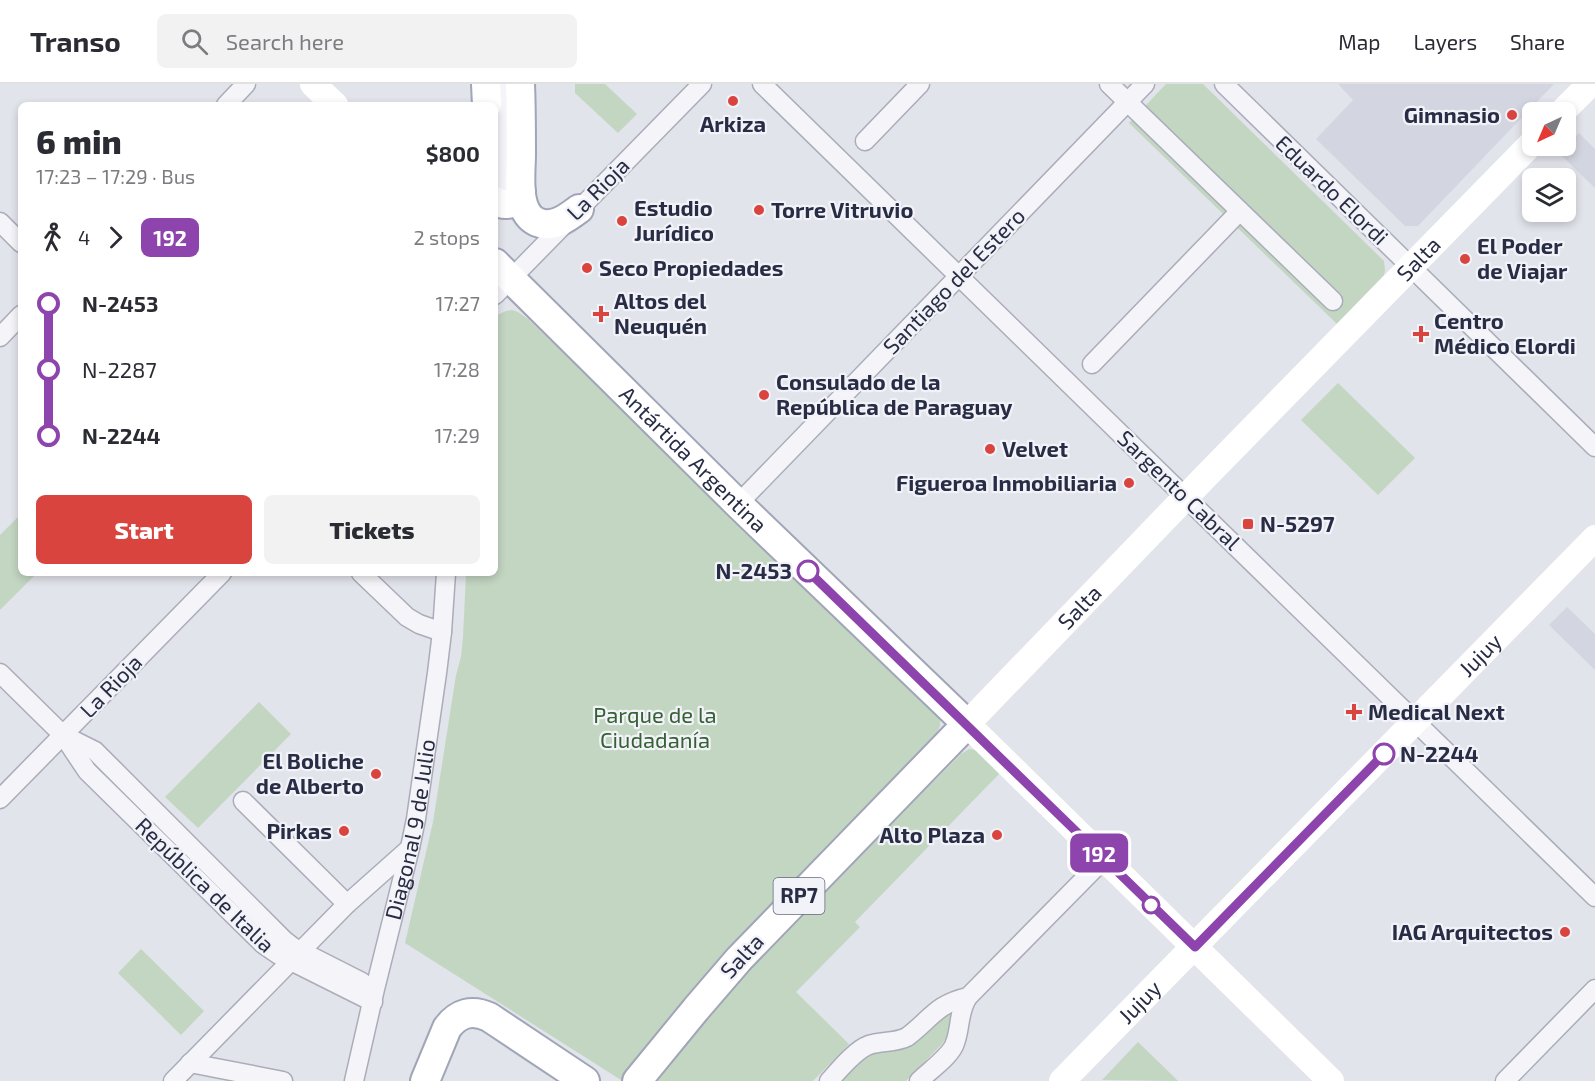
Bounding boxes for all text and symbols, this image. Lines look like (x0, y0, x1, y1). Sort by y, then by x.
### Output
search box (157, 14, 577, 68)
text: Transo (30, 24, 121, 58)
icon: search (178, 25, 211, 58)
text: Search here (226, 28, 344, 54)
text: Map (1338, 29, 1380, 54)
text: Layers (1413, 29, 1477, 54)
text: Share (1510, 29, 1565, 54)
marker: Arkiza (726, 94, 740, 108)
place label: Gimnasio (1404, 101, 1500, 127)
north arrow (1522, 102, 1576, 156)
map controls (1522, 102, 1576, 222)
marker: Gimnasio (1505, 108, 1519, 122)
place label: Arkiza (700, 110, 766, 136)
text: 6 min (36, 121, 122, 161)
street label: Eduardo Elordi (1271, 129, 1394, 249)
text: $800 (426, 140, 480, 166)
street label: La Rioja (561, 152, 635, 226)
text: 17:23 – 17:29 · Bus (36, 164, 195, 188)
button: layers (1522, 168, 1576, 222)
place label: Estudio Jurídico (634, 194, 714, 245)
place label: Torre Vitruvio (771, 196, 913, 222)
street label: Santiago del Estero (877, 202, 1030, 359)
marker: Torre Vitruvio (752, 203, 766, 217)
marker: Estudio Jurídico (615, 214, 629, 228)
icon: walk (36, 221, 69, 254)
icon: forward (99, 221, 132, 254)
text: 4 (78, 225, 90, 249)
text: 192 (153, 225, 187, 250)
text: 2 stops (413, 225, 480, 249)
street label: Salta (1391, 231, 1445, 286)
place label: El Poder de Viajar (1477, 232, 1568, 283)
marker: El Poder de Viajar (1458, 252, 1472, 266)
place label: Seco Propiedades (599, 254, 783, 280)
marker: Seco Propiedades (580, 261, 594, 275)
place label: Altos del Neuquén (614, 287, 707, 338)
text: N-2453 (82, 290, 158, 316)
text: 17:27 (436, 291, 480, 315)
marker: Altos del Neuquén (592, 305, 610, 323)
place label: Centro Médico Elordi (1434, 307, 1576, 358)
marker: Centro Médico Elordi (1412, 325, 1430, 343)
text: N-2287 (82, 356, 157, 382)
text: 17:28 (434, 357, 480, 381)
place label: Consulado de la República de Paraguay (776, 368, 1013, 420)
street label: Antártida Argentina (615, 380, 773, 537)
marker: Consulado de la República de Paraguay (757, 388, 771, 402)
text: N-2244 (82, 422, 161, 448)
text: 17:29 (434, 423, 480, 447)
street label: Sargento Cabral (1113, 424, 1247, 555)
place label: Velvet (1002, 435, 1068, 461)
marker: Velvet (983, 442, 997, 456)
place label: Figueroa Inmobiliaria (896, 469, 1117, 495)
marker: Figueroa Inmobiliaria (1122, 476, 1136, 490)
button: Start (36, 495, 252, 564)
button: Tickets (264, 495, 480, 564)
place label: N-5297 (1260, 510, 1335, 536)
marker: N-5297 (1241, 517, 1255, 531)
place label: N-2453 (716, 557, 792, 583)
marker: N-2453 (797, 560, 819, 582)
street label: Salta (1052, 579, 1106, 634)
street label: Jujuy (1453, 627, 1506, 681)
street label: La Rioja (74, 648, 147, 723)
place label: Medical Next (1368, 698, 1505, 724)
park label: Parque de la Ciudadanía (593, 701, 717, 752)
marker: Medical Next (1345, 703, 1363, 721)
street label: Diagonal 9 de Julio (379, 737, 439, 922)
place label: N-2244 (1400, 740, 1479, 766)
marker: N-2244 (1373, 743, 1395, 765)
place label: El Boliche de Alberto (256, 747, 364, 798)
marker: El Boliche de Alberto (369, 767, 383, 781)
street label: República de Italia (131, 812, 280, 957)
place label: Pirkas (266, 817, 332, 843)
place label: Alto Plaza (879, 821, 985, 847)
marker: Pirkas (337, 824, 351, 838)
marker: Alto Plaza (990, 828, 1004, 842)
line badge: 192 (1064, 834, 1134, 872)
text: 192 (1082, 841, 1116, 866)
road number: RP7 (774, 878, 824, 914)
unlabelled marker (1142, 896, 1160, 914)
place label: IAG Arquitectos (1392, 918, 1553, 944)
marker: IAG Arquitectos (1558, 925, 1572, 939)
street label: Salta (714, 928, 768, 983)
street label: Jujuy (1112, 974, 1166, 1028)

